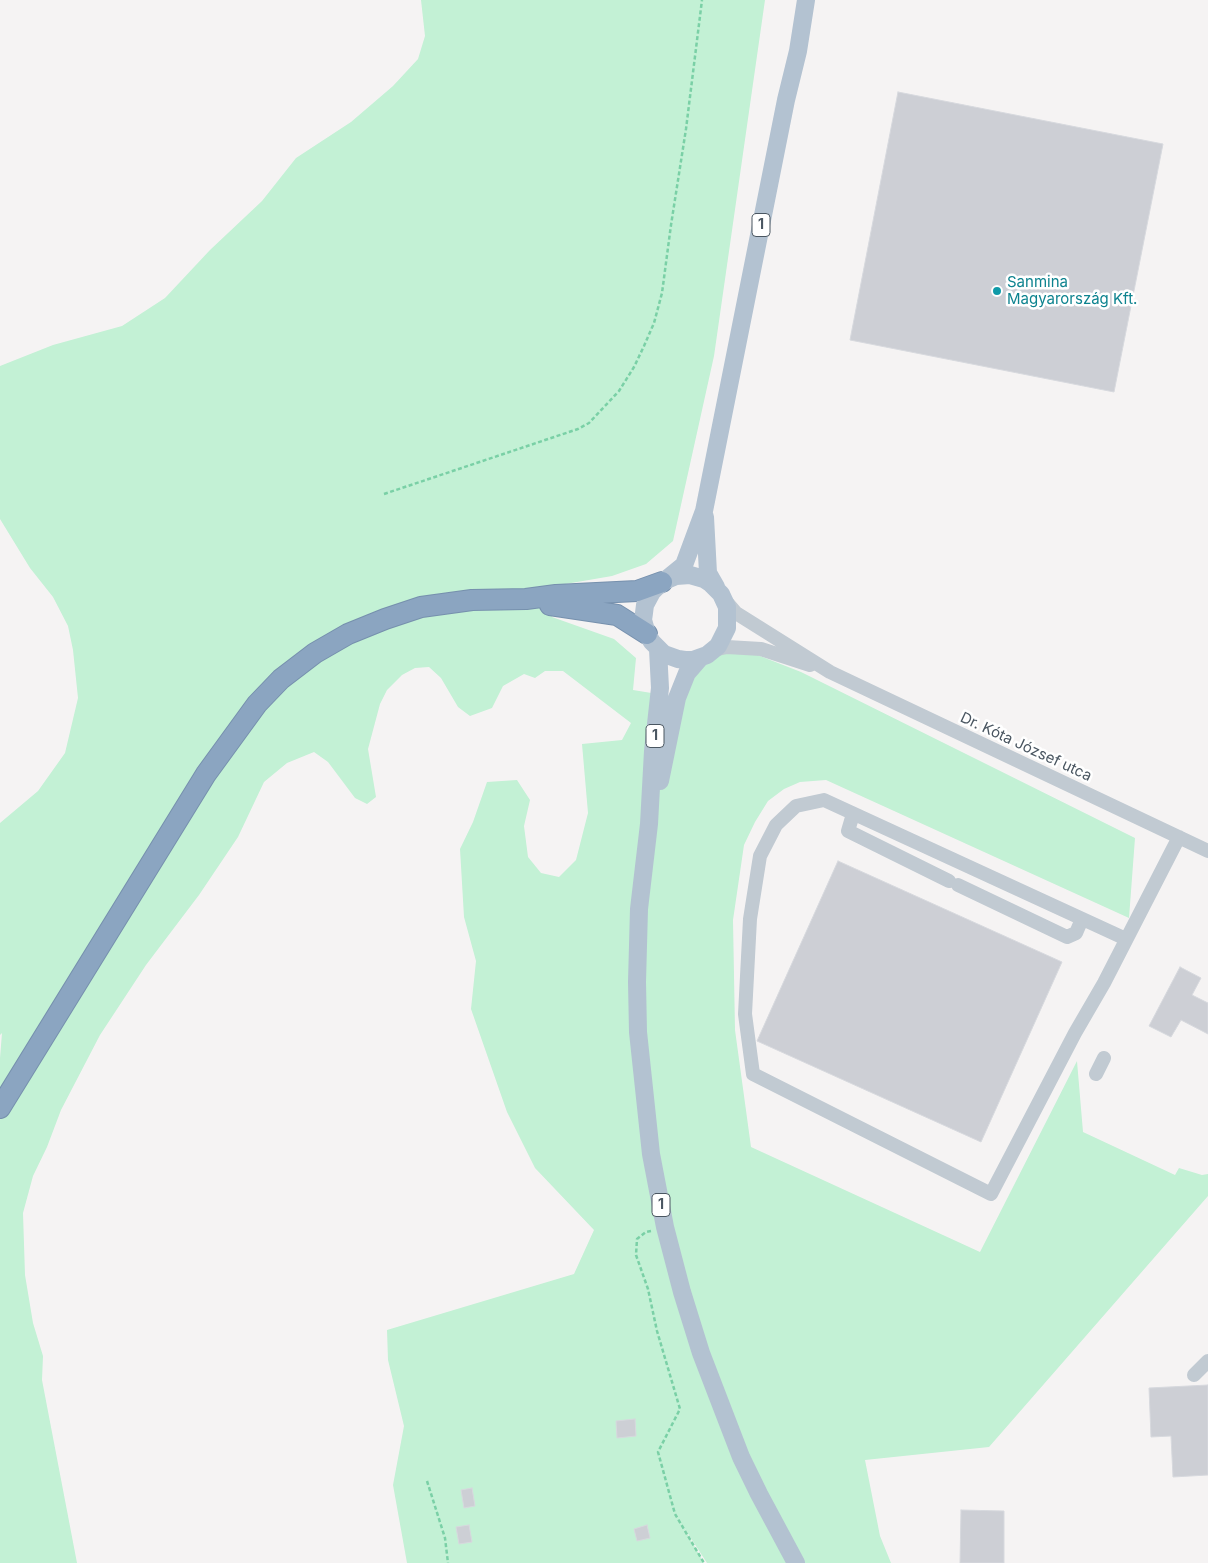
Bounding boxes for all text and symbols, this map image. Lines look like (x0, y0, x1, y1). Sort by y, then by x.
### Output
road number: 1 (752, 214, 770, 236)
place label: Sanmina Magyarország Kft. (1007, 273, 1137, 308)
marker: Sanmina Magyarország Kft. (991, 285, 1003, 297)
street label: Dr. Kóta József utca (957, 709, 1095, 785)
road number: 1 (646, 724, 664, 748)
road number: 1 (652, 1194, 670, 1216)

